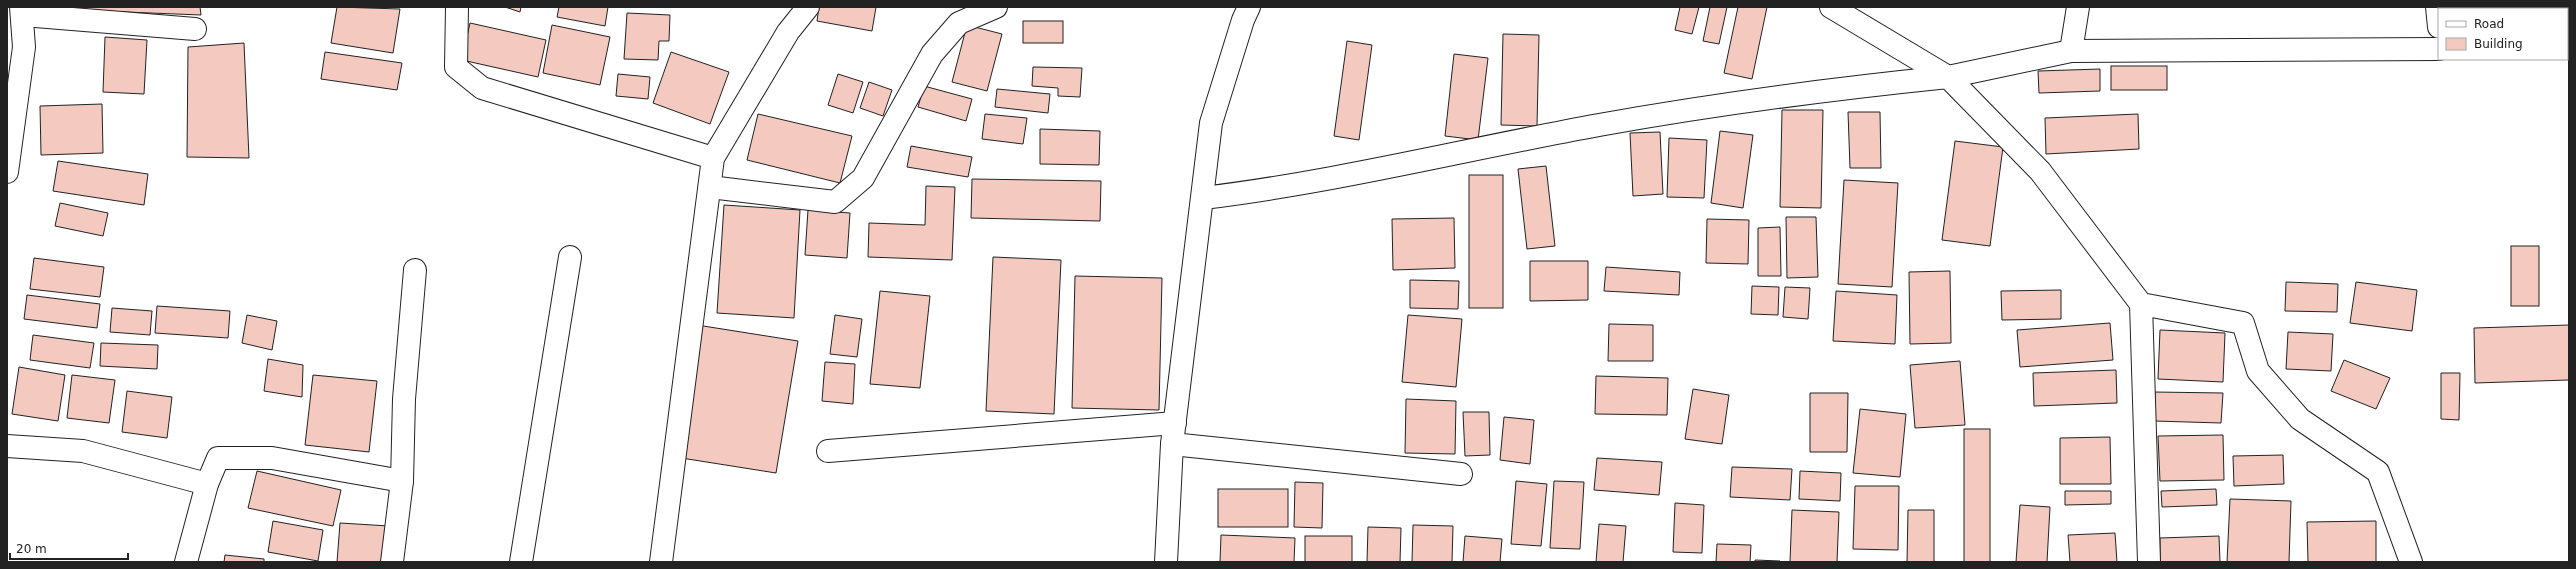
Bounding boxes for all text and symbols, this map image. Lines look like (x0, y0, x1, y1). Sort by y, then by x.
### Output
legend (2438, 8, 2568, 60)
text: Road (2474, 17, 2504, 31)
text: Building (2474, 37, 2523, 51)
scale bar (10, 535, 128, 561)
text: 20 m (16, 542, 47, 556)

